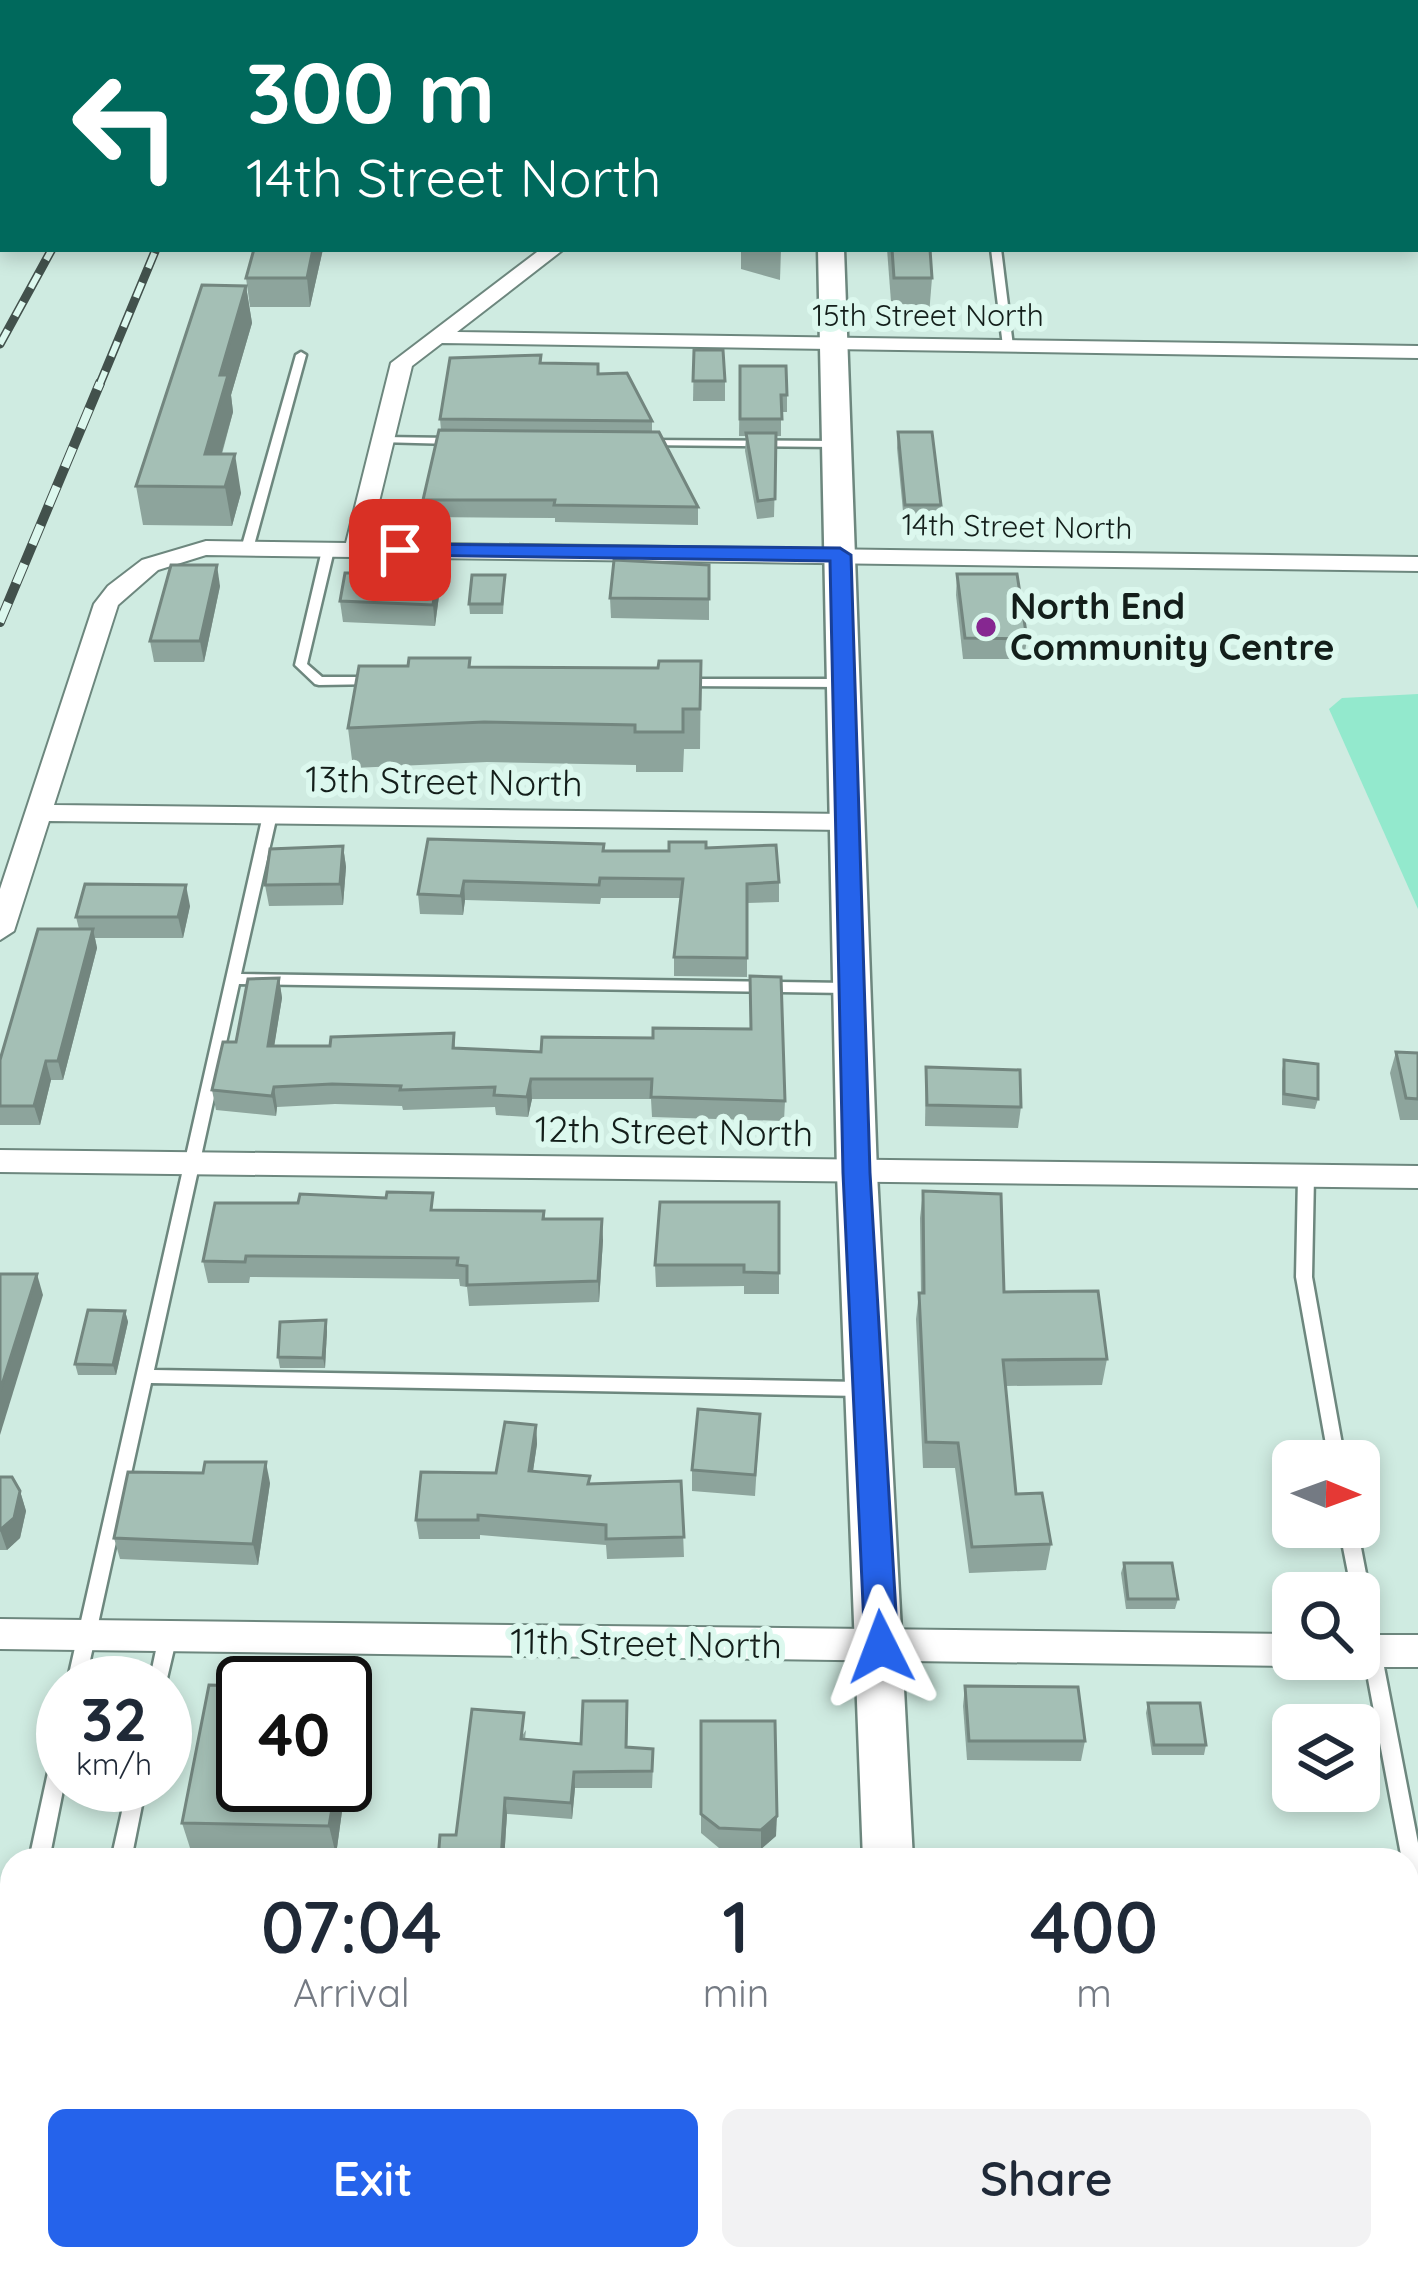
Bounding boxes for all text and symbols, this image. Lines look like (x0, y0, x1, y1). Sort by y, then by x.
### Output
text: 300 m (246, 39, 495, 144)
icon: left (48, 48, 204, 204)
text: 14th Street North (246, 143, 661, 211)
street label: 15th Street North (812, 296, 1044, 334)
pin (349, 499, 451, 601)
street label: 14th Street North (901, 505, 1133, 547)
icon: arrive (367, 517, 433, 583)
place label: North End Community Centre (1010, 583, 1335, 669)
marker: North End Community Centre (973, 614, 999, 640)
street label: 13th Street North (305, 756, 583, 805)
street label: 12th Street North (534, 1106, 814, 1155)
north arrow (1272, 1440, 1380, 1548)
map controls (1272, 1440, 1380, 1812)
button: search (1272, 1572, 1380, 1680)
position arrow (818, 1584, 944, 1710)
street label: 11th Street North (510, 1618, 782, 1667)
speed limit sign: 40 (216, 1656, 372, 1812)
text: 32 (81, 1681, 147, 1756)
button: layers (1272, 1704, 1380, 1812)
text: km/h (76, 1745, 152, 1783)
text: 07:04 (261, 1881, 442, 1971)
text: 1 (722, 1881, 750, 1971)
text: 400 (1030, 1881, 1158, 1971)
text: Arrival (293, 1968, 410, 2017)
text: min (703, 1968, 769, 2017)
text: m (1076, 1968, 1112, 2017)
button: Exit (48, 2109, 698, 2247)
button: Share (722, 2109, 1371, 2247)

